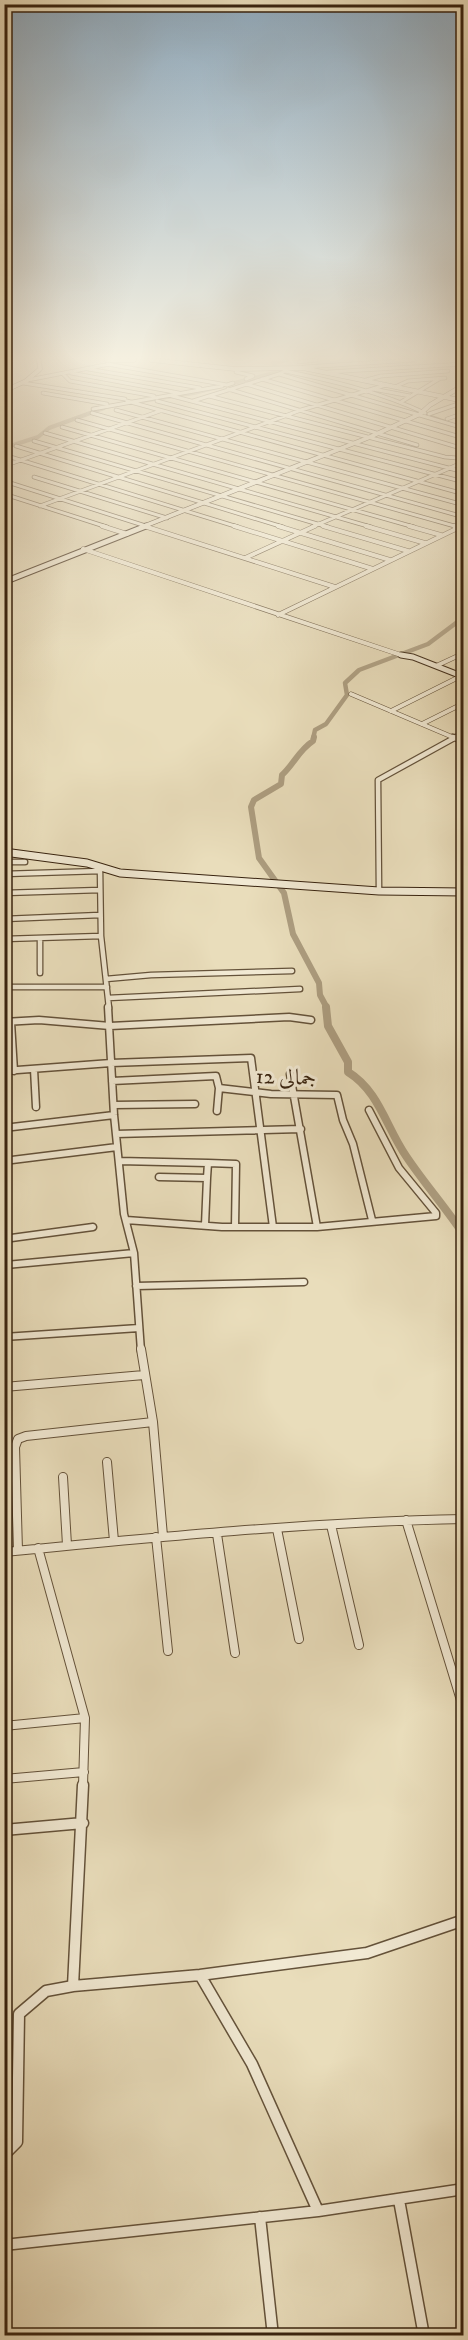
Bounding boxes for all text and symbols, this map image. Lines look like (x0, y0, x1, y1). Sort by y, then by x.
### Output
street label: جمالی 12 (255, 1063, 317, 1092)

